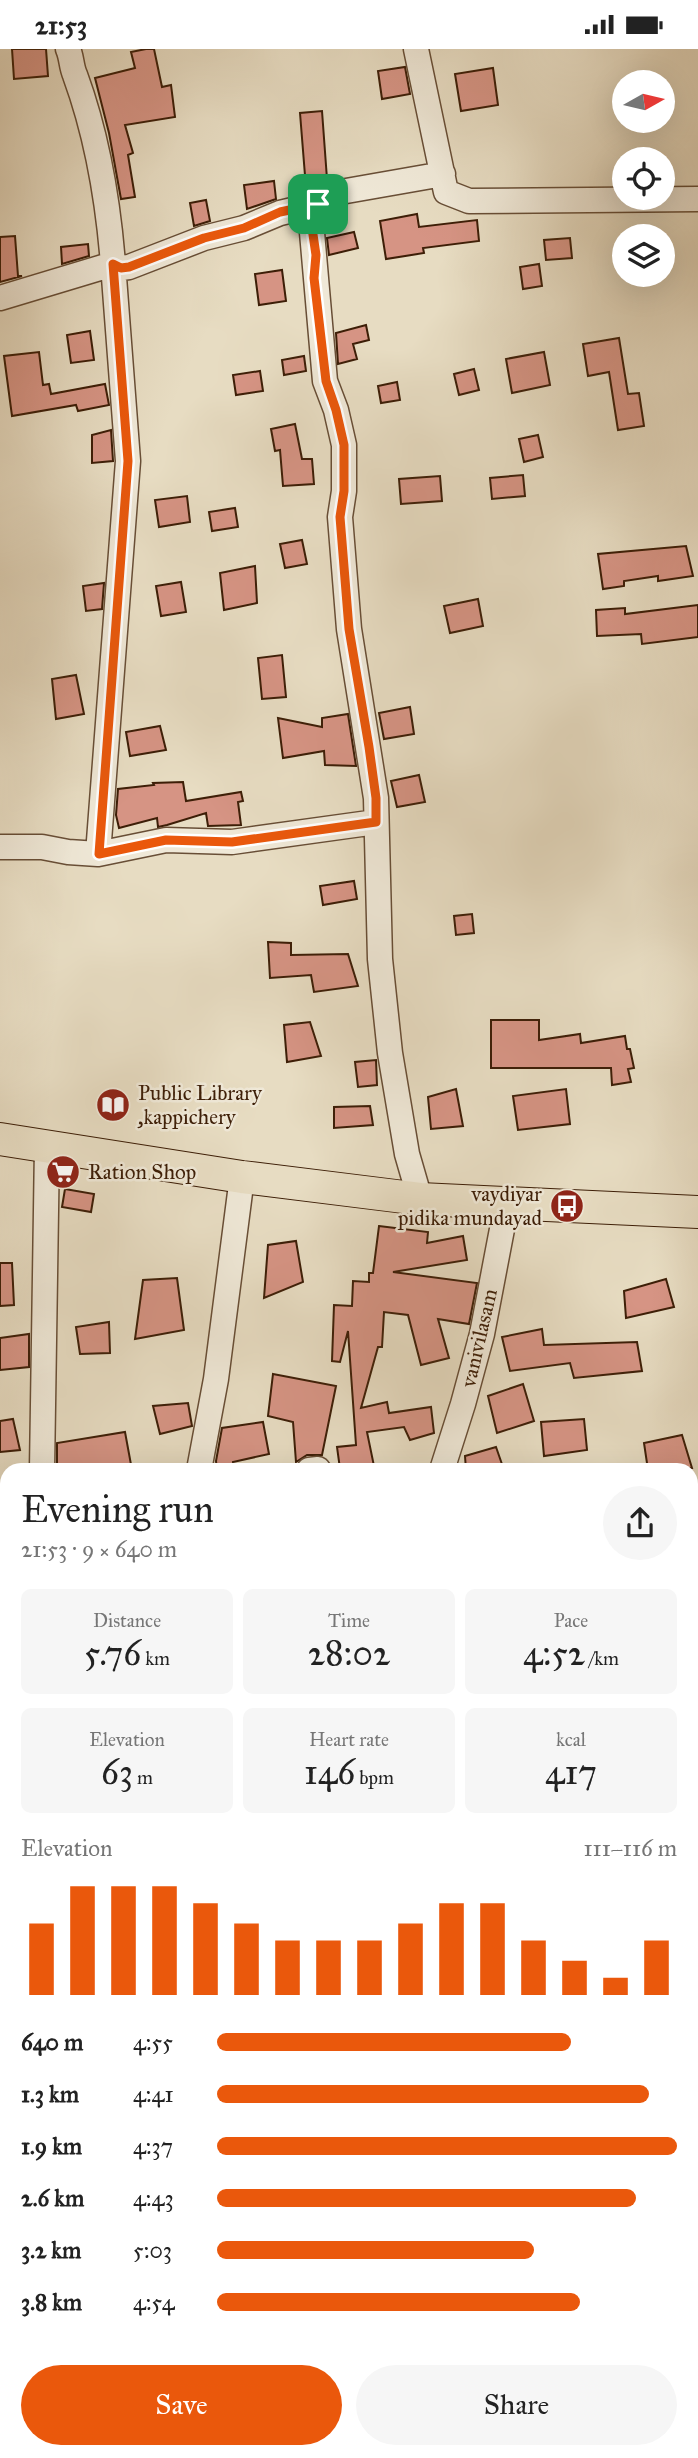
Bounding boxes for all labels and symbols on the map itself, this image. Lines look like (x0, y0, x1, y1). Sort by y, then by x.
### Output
north arrow (612, 70, 676, 133)
pin (288, 174, 348, 234)
place label: Public Library ,kappichery (137, 1080, 263, 1130)
library icon: Public Library ,kappichery (94, 1086, 132, 1124)
supermarket icon: Ration Shop (44, 1153, 82, 1191)
place label: Ration Shop (88, 1159, 196, 1185)
place label: vaydiyar pidika mundayad (397, 1181, 542, 1231)
bus stop icon: vaydiyar pidika mundayad (548, 1187, 586, 1225)
street label: vanivilasam (455, 1286, 503, 1391)

